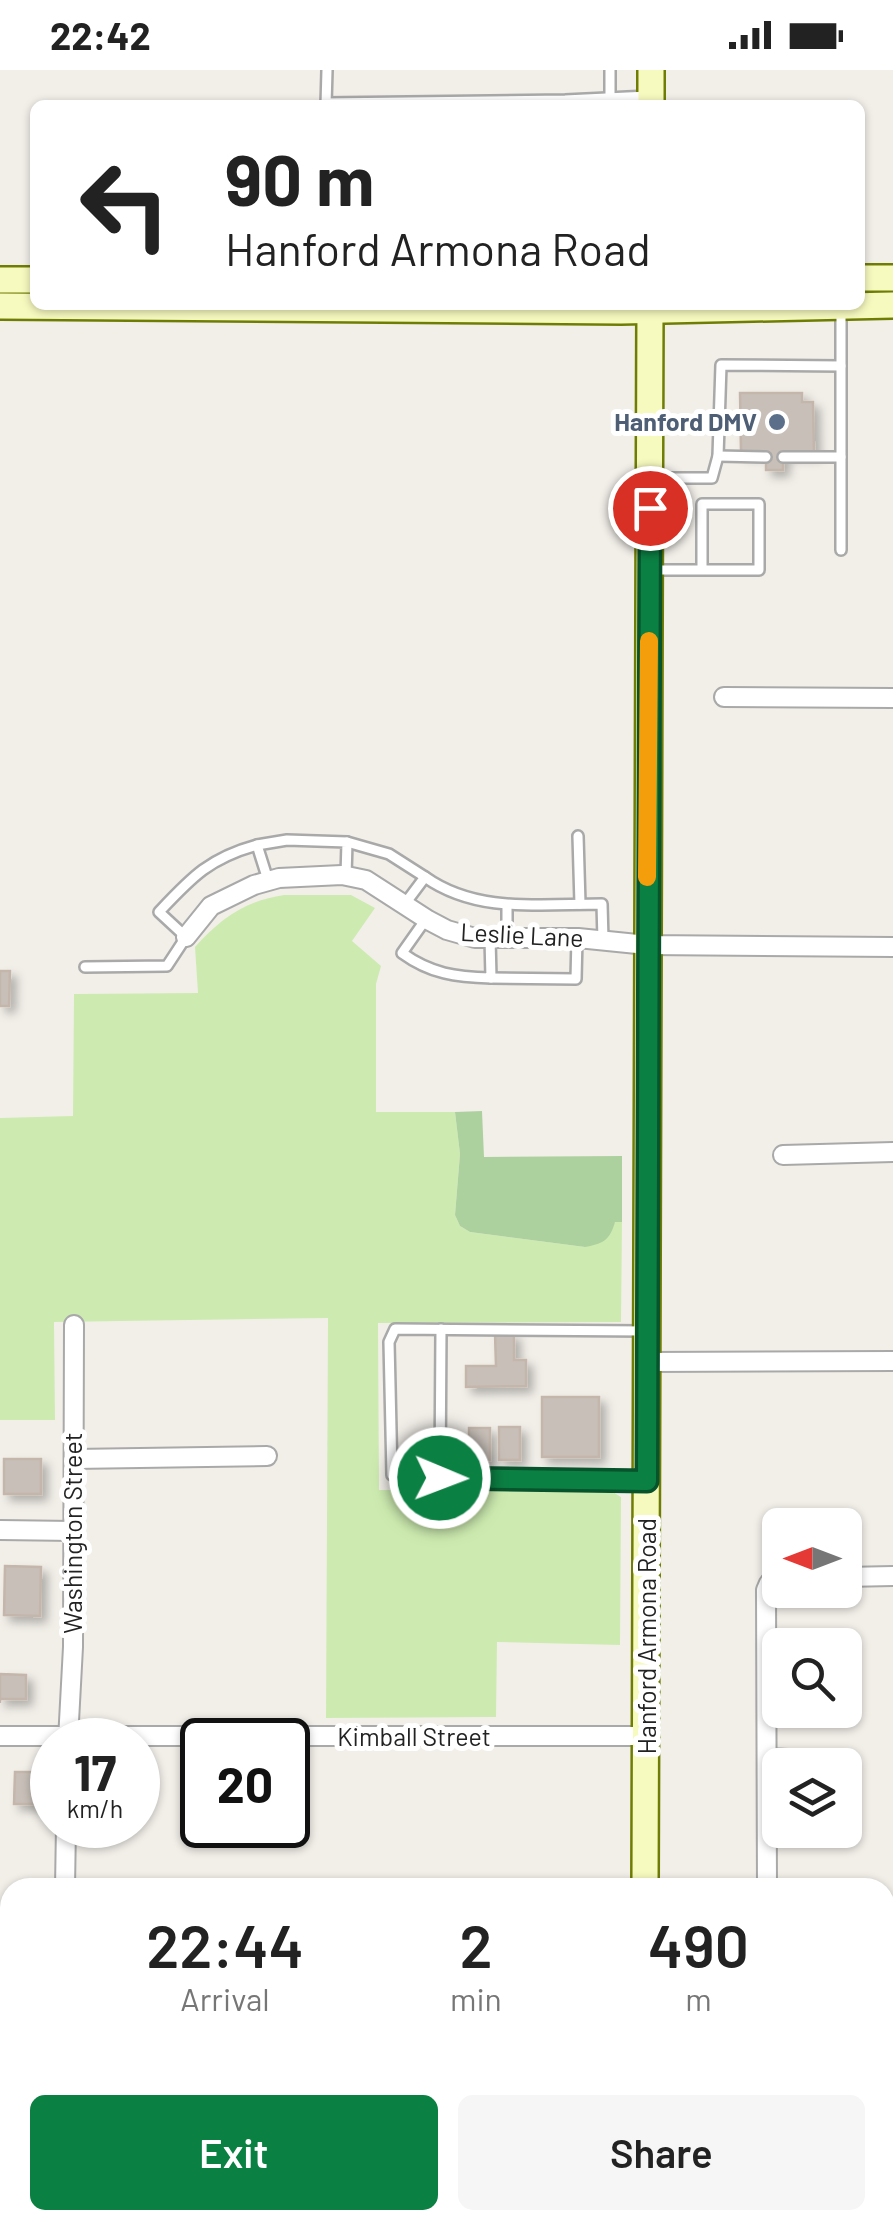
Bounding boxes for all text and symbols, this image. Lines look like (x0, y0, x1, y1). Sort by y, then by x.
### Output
text: 22:42 (50, 12, 151, 58)
text: 90 m (225, 136, 375, 220)
icon: left (60, 140, 190, 270)
text: Hanford Armona Road (225, 221, 651, 275)
place label: Hanford DMV (614, 406, 757, 436)
marker: Hanford DMV (766, 411, 788, 433)
pin (608, 466, 693, 551)
icon: arrive (623, 481, 678, 536)
street label: Leslie Lane (460, 916, 584, 952)
position arrow (388, 1426, 492, 1530)
street label: Washington Street (57, 1432, 87, 1634)
north arrow (762, 1508, 862, 1608)
map controls (762, 1508, 862, 1848)
street label: Hanford Armona Road (631, 1518, 661, 1754)
button: search (762, 1628, 862, 1728)
speed limit sign: 20 (180, 1718, 310, 1848)
street label: Kimball Street (337, 1721, 491, 1751)
text: 17 (74, 1741, 116, 1801)
button: layers (762, 1748, 862, 1848)
text: km/h (67, 1793, 123, 1823)
text: 22:44 (146, 1908, 304, 1980)
text: 2 (459, 1908, 492, 1980)
text: 490 (648, 1908, 749, 1980)
text: Arrival (180, 1979, 270, 2017)
text: min (450, 1979, 502, 2017)
text: m (685, 1979, 712, 2017)
button: Exit (30, 2095, 438, 2210)
button: Share (458, 2095, 865, 2210)

